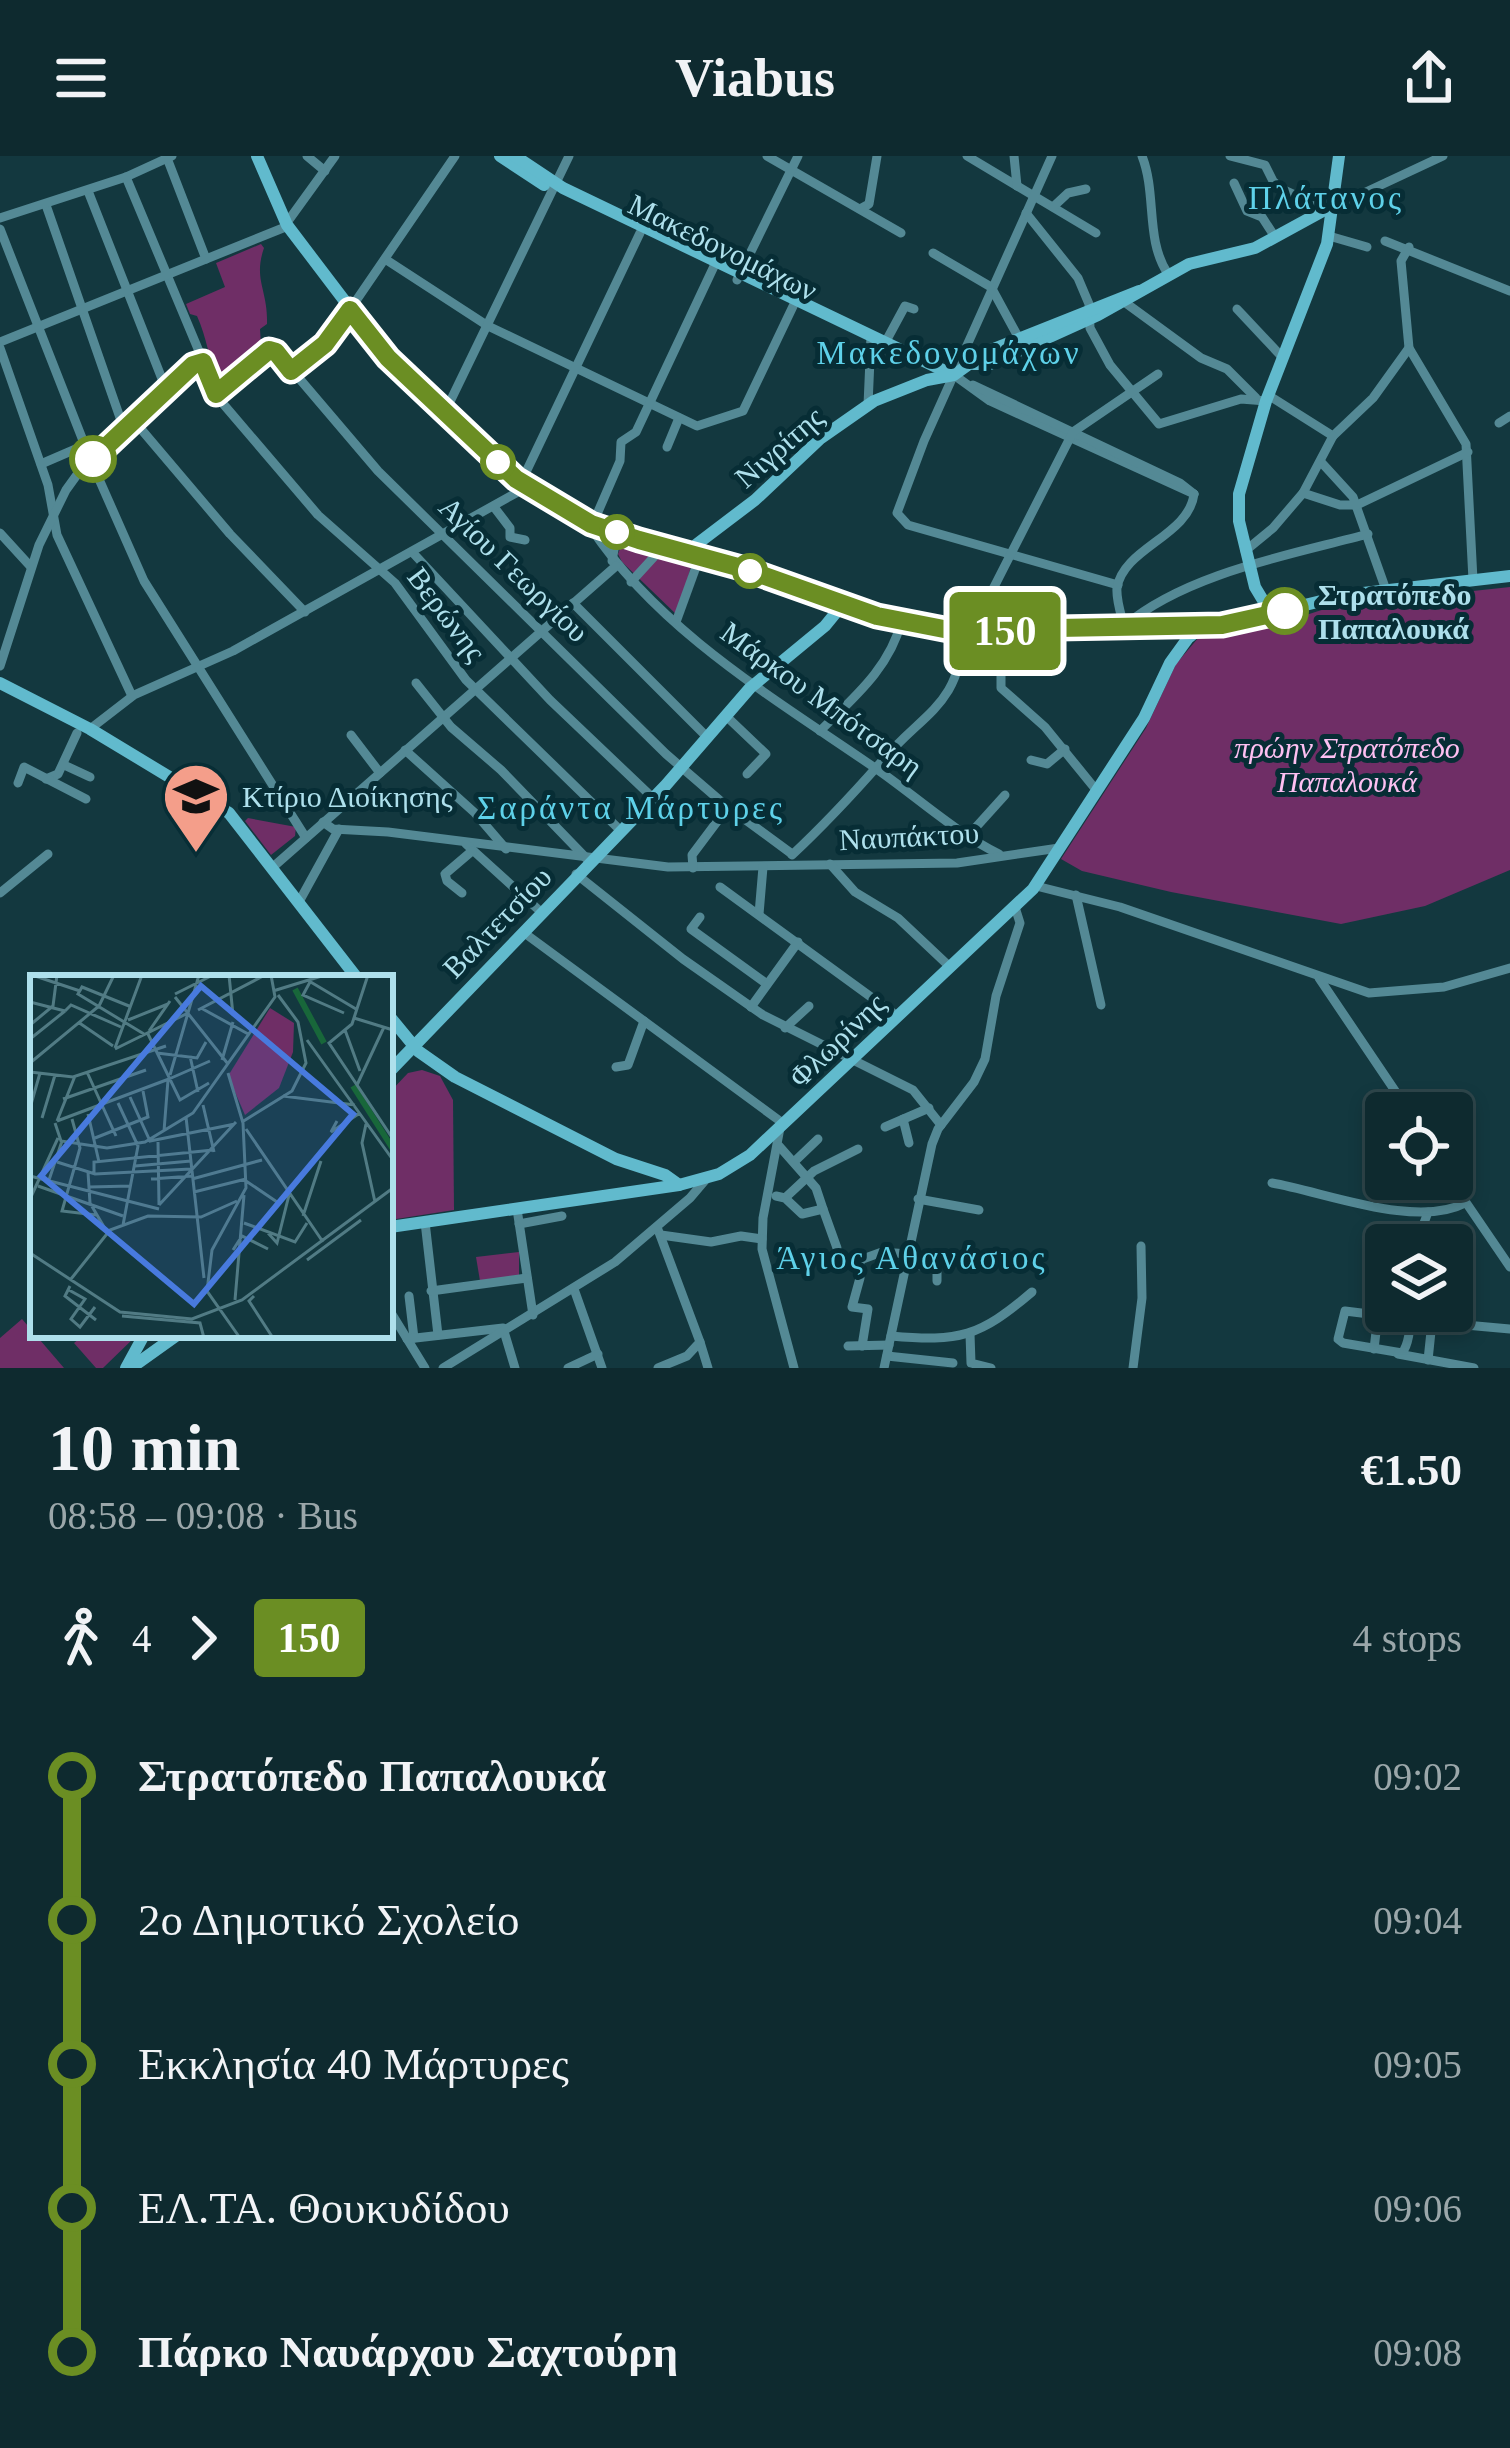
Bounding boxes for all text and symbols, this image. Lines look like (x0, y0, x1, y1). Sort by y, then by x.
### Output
icon: menu (48, 45, 114, 111)
icon: share (1396, 45, 1462, 111)
text: Viabus (675, 48, 835, 108)
district label: Πλάτανος (1248, 180, 1404, 216)
street label: Μακεδονομάχων (623, 187, 823, 307)
district label: Μακεδονομάχων (816, 335, 1082, 371)
street label: Νιγρίτης (728, 400, 830, 494)
unlabelled marker (71, 437, 115, 481)
unlabelled marker (482, 446, 514, 478)
street label: Αγίου Γεωργίου (433, 490, 595, 648)
unlabelled marker (601, 516, 633, 548)
unlabelled marker (734, 555, 766, 587)
street label: Βερώνης (401, 561, 493, 667)
place label: Στρατόπεδο Παπαλουκά (1318, 578, 1471, 645)
marker: Στρατόπεδο Παπαλουκά (1263, 589, 1307, 633)
line badge: 150 (936, 592, 1074, 670)
text: 150 (974, 608, 1037, 654)
street label: Μάρκου Μπότσαρη (715, 615, 929, 783)
park label: πρώην Στρατόπεδο Παπαλουκά (1234, 731, 1460, 798)
school or university icon: Κτίριο Διοίκησης (161, 761, 231, 855)
place label: Κτίριο Διοίκησης (242, 780, 453, 813)
district label: Σαράντα Μάρτυρες (477, 790, 785, 826)
street label: Ναυπάκτου (838, 816, 980, 856)
street label: Βαλτετσίου (436, 860, 558, 984)
inset map (30, 975, 393, 1338)
street label: Φλωρίνης (782, 986, 892, 1094)
map controls (1365, 1092, 1473, 1332)
button: locate (1365, 1092, 1473, 1200)
button: layers (1365, 1224, 1473, 1332)
district label: Άγιος Αθανάσιος (776, 1240, 1048, 1276)
text: 10 min (48, 1411, 241, 1484)
text: €1.50 (1361, 1445, 1462, 1495)
text: 08:58 – 09:08 · Bus (48, 1494, 358, 1537)
icon: walk (48, 1605, 114, 1671)
icon: forward (170, 1605, 236, 1671)
text: 150 (278, 1615, 341, 1661)
text: 4 (132, 1617, 152, 1660)
text: 4 stops (1353, 1617, 1462, 1660)
text: Στρατόπεδο Παπαλουκά (138, 1751, 606, 1801)
text: 09:02 (1373, 1755, 1462, 1798)
text: 2ο Δημοτικό Σχολείο (138, 1895, 520, 1945)
text: 09:04 (1373, 1899, 1462, 1942)
text: Εκκλησία 40 Μάρτυρες (138, 2039, 569, 2089)
text: 09:05 (1373, 2043, 1462, 2086)
text: ΕΛ.ΤΑ. Θουκυδίδου (138, 2183, 510, 2233)
text: 09:06 (1373, 2187, 1462, 2230)
text: Πάρκο Ναυάρχου Σαχτούρη (138, 2327, 678, 2377)
text: 09:08 (1373, 2331, 1462, 2374)

